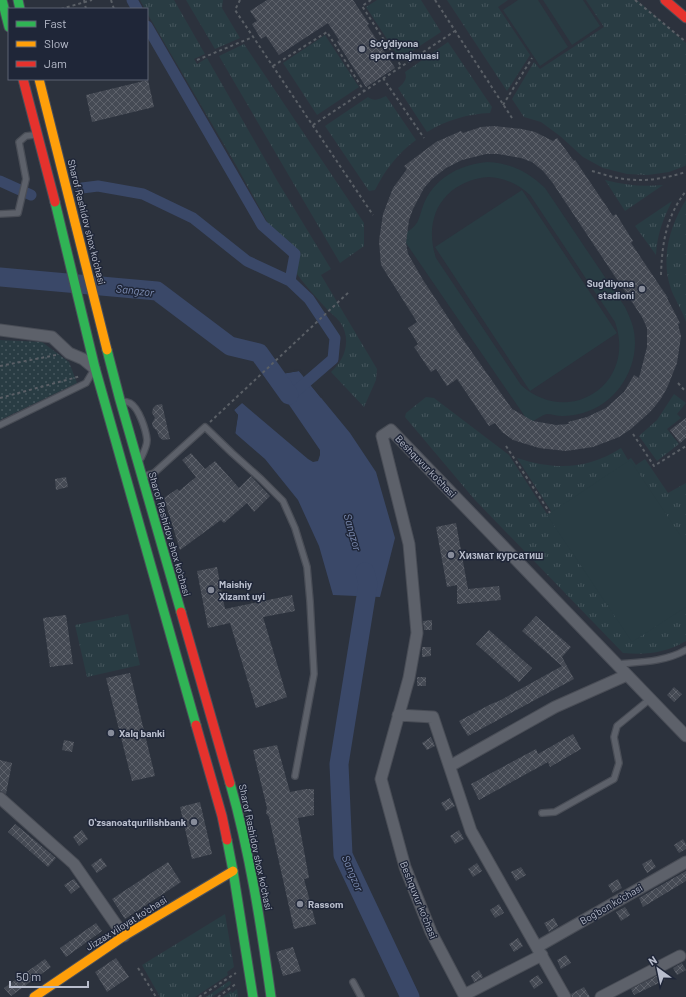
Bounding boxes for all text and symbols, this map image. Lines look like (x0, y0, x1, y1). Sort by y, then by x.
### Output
legend (8, 8, 148, 80)
text: Fast (44, 16, 67, 30)
text: Slow (44, 36, 69, 50)
place label: So’g’diyona sport majmuasi (370, 37, 439, 61)
marker: So’g’diyona sport majmuasi (357, 44, 367, 54)
text: Jam (44, 56, 67, 70)
street label: Sharof Rashidov shox ko'chasi (66, 158, 108, 286)
place label: Sug'diyona stadioni (587, 277, 634, 301)
water label: Sangzor (115, 281, 156, 299)
marker: Sug'diyona stadioni (637, 284, 647, 294)
street label: Beshquvur ko'chasi (393, 432, 459, 500)
street label: Sharof Rashidov shox ko'chasi (147, 471, 193, 597)
water label: Sangzor (342, 512, 365, 553)
place label: Хизмат курсатиш (459, 549, 543, 561)
marker: Хизмат курсатиш (446, 550, 456, 560)
place label: Maishiy Xizamt uyi (219, 578, 265, 602)
marker: Maishiy Xizamt uyi (206, 585, 216, 595)
place label: Xalq banki (119, 727, 165, 739)
marker: Xalq banki (106, 728, 116, 738)
street label: Sharof Rashidov shox ko'chasi (237, 783, 275, 911)
place label: Oʻzsanoatqurilishbank (88, 816, 187, 828)
marker: Oʻzsanoatqurilishbank (189, 817, 199, 827)
water label: Sangzor (340, 853, 367, 894)
street label: Beshquvur ko'chasi (398, 860, 440, 940)
street label: Bog'bon ko'chasi (577, 881, 645, 927)
street label: Jizzax viloyat ko'chasi (83, 893, 169, 953)
place label: Rassom (308, 898, 343, 910)
marker: Rassom (295, 899, 305, 909)
north arrow (638, 949, 678, 989)
text: N (646, 953, 659, 968)
scale bar (10, 963, 88, 989)
text: 50 m (16, 969, 41, 983)

